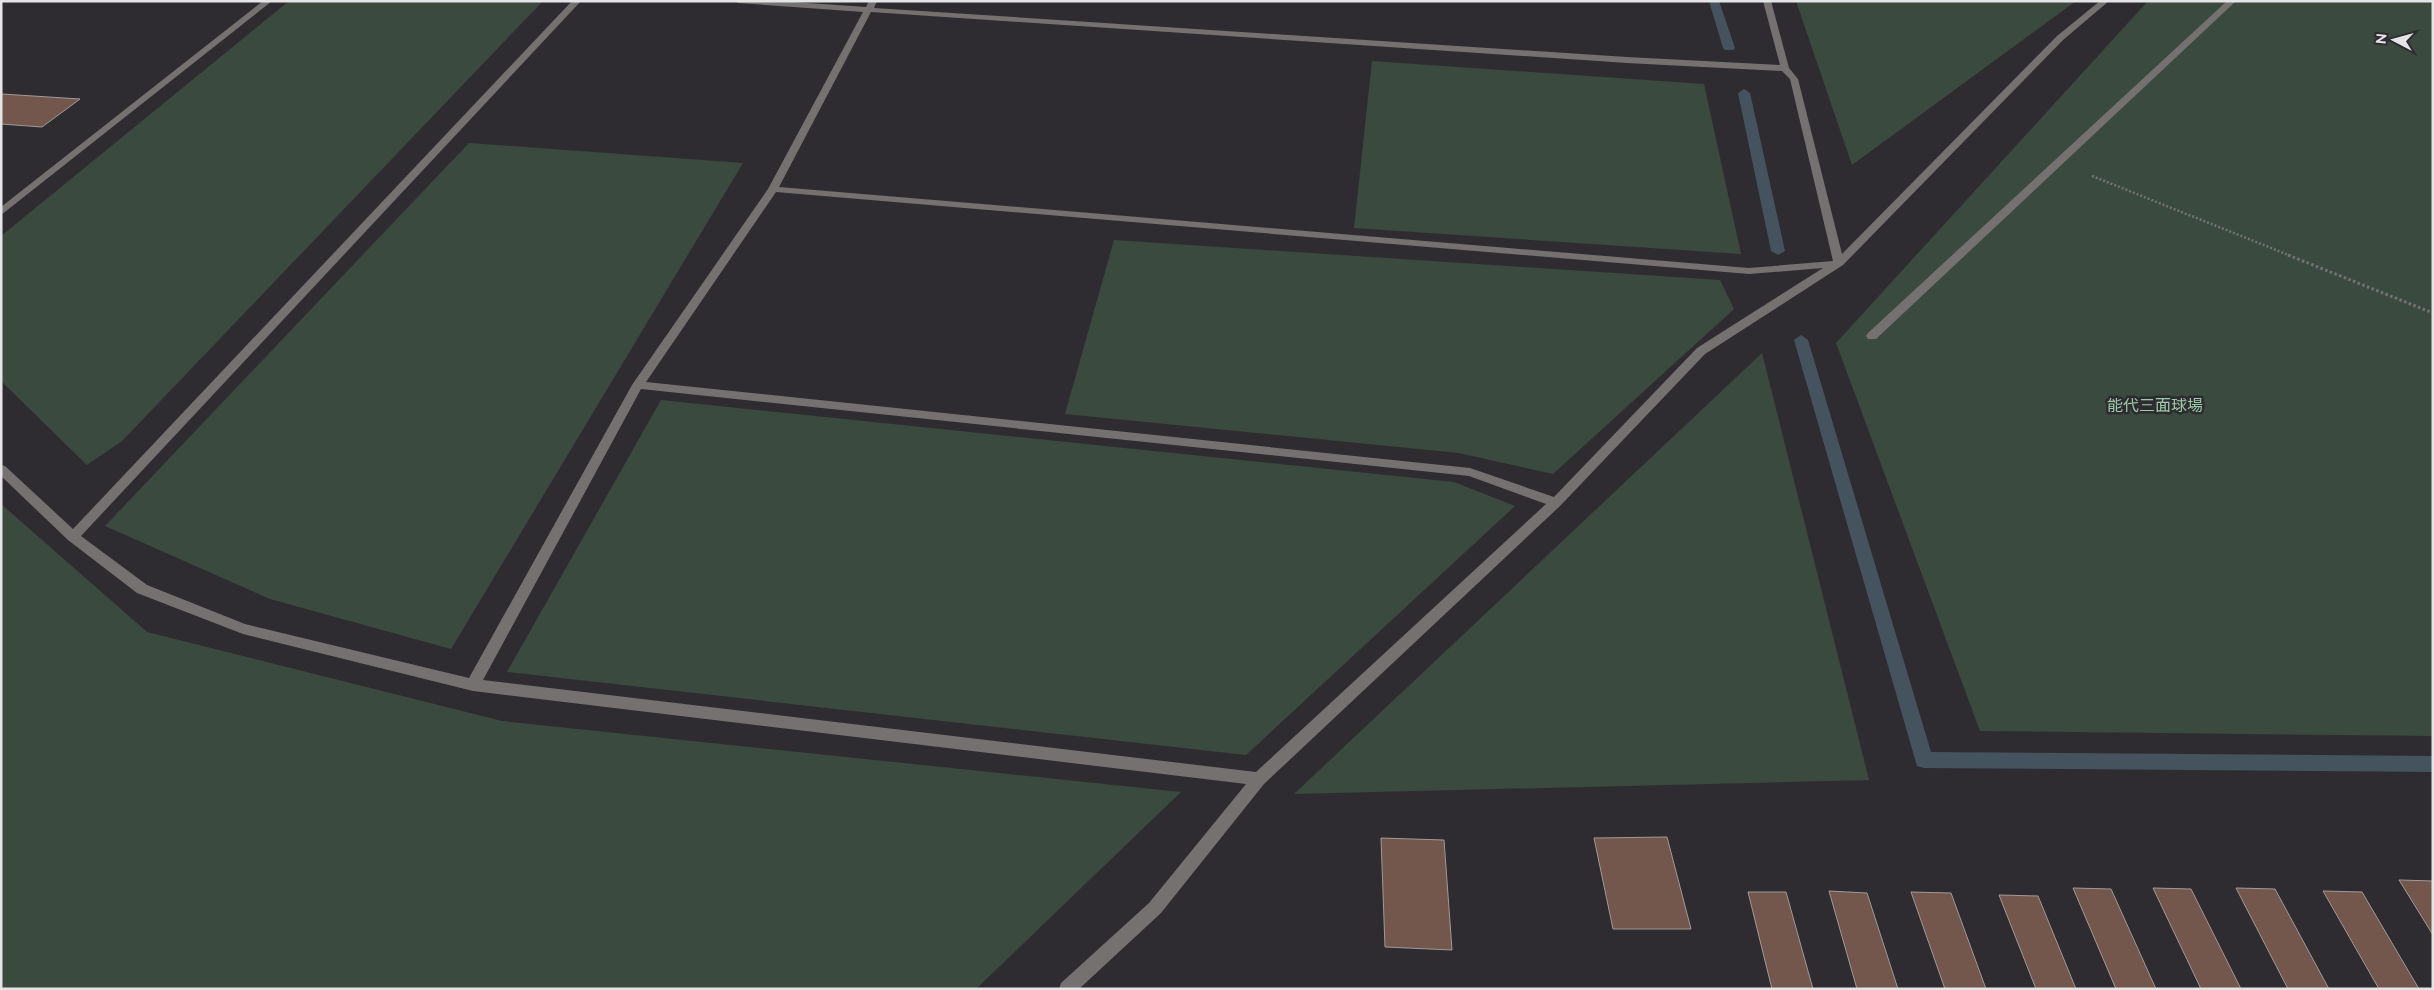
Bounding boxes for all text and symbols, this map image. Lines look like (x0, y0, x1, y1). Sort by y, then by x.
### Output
north arrow (2369, 15, 2419, 65)
text: N (2373, 32, 2390, 45)
park label: 能代三面球場 (2107, 396, 2203, 415)

